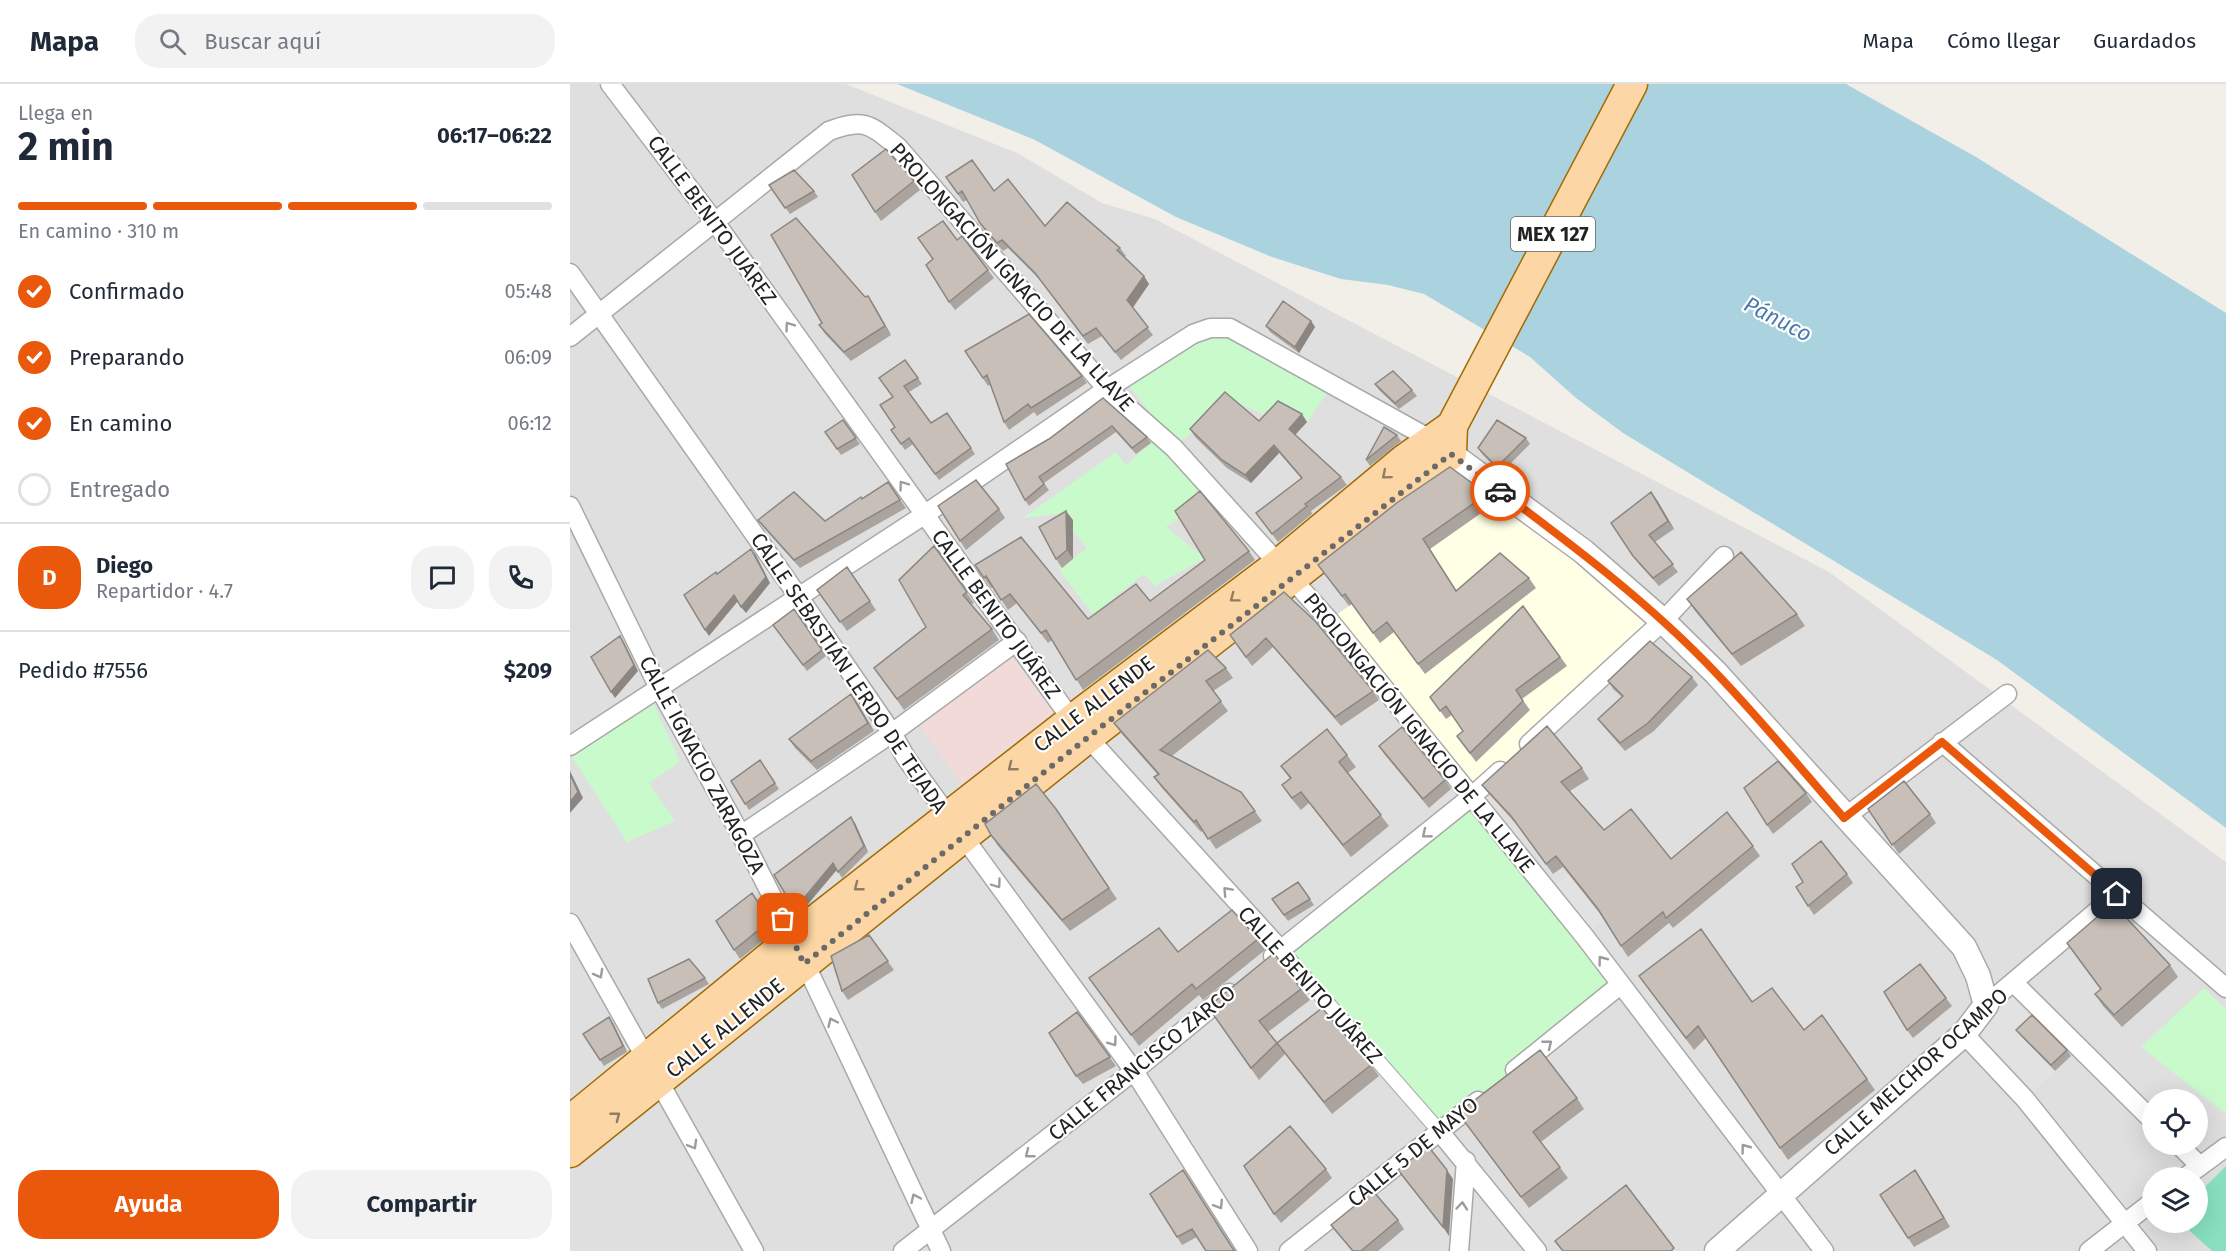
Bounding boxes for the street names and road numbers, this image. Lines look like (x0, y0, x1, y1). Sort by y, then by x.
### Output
street label: CALLE BENITO JUÁREZ (642, 130, 782, 310)
street label: PROLONGACIÓN IGNACIO DE LA LLAVE (884, 137, 1140, 417)
road number: MEX 127 (1511, 217, 1595, 251)
street label: CALLE BENITO JUÁREZ (926, 524, 1066, 704)
street label: CALLE SEBASTIÁN LERDO DE TEJADA (745, 528, 953, 818)
street label: PROLONGACIÓN IGNACIO DE LA LLAVE (1298, 588, 1540, 878)
street label: CALLE ALLENDE (1028, 650, 1160, 758)
street label: CALLE IGNACIO ZARAGOZA (633, 652, 771, 878)
street label: CALLE BENITO JUÁREZ (1232, 901, 1388, 1069)
street label: CALLE ALLENDE (661, 972, 789, 1084)
street label: CALLE FRANCISCO ZARCO (1043, 980, 1241, 1146)
street label: CALLE MELCHOR OCAMPO (1819, 982, 2013, 1162)
street label: CALLE 5 DE MAYO (1342, 1091, 1484, 1213)

